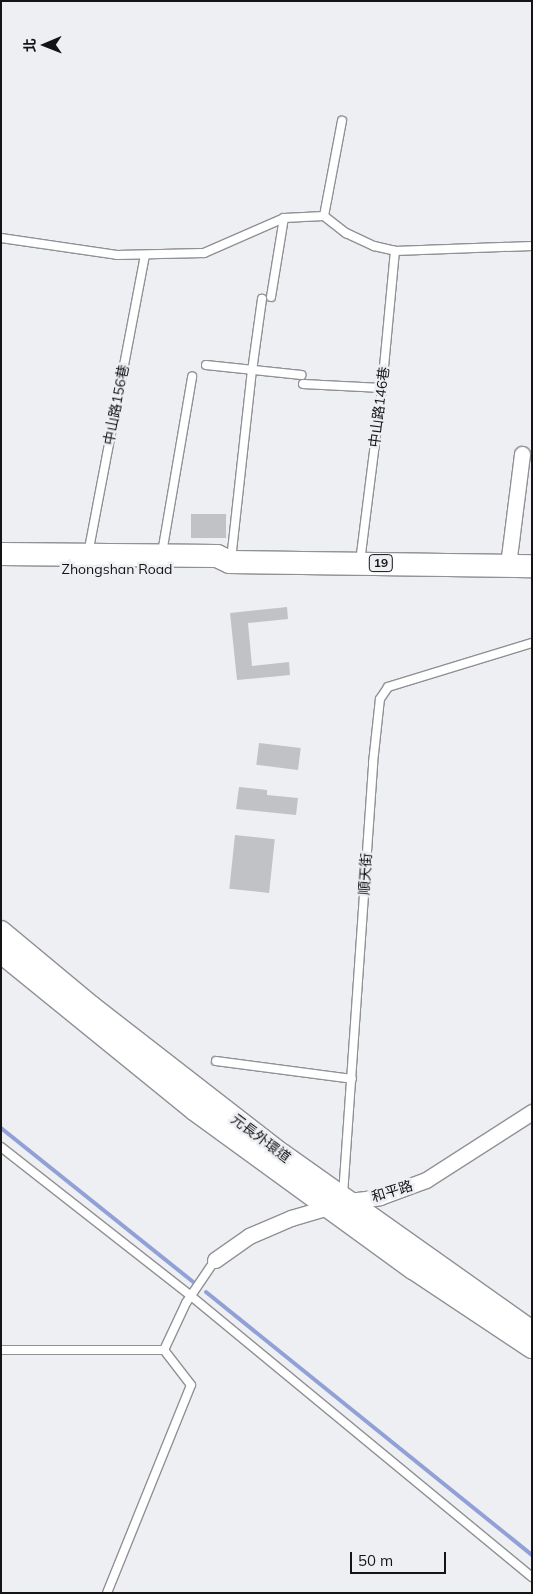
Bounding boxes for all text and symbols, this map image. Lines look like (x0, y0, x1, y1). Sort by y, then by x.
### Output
north arrow (20, 20, 70, 70)
text: 北 (21, 38, 39, 52)
street label: 中山路156巷 (100, 364, 132, 446)
street label: 中山路146巷 (366, 366, 392, 448)
road number: 19 (368, 554, 394, 572)
street label: Zhongshan Road (62, 561, 172, 577)
street label: 順天街 (355, 852, 375, 896)
street label: 元長外環道 (228, 1110, 294, 1166)
street label: 和平路 (369, 1177, 415, 1205)
scale bar (353, 1542, 449, 1574)
text: 50 m (358, 1551, 393, 1570)

